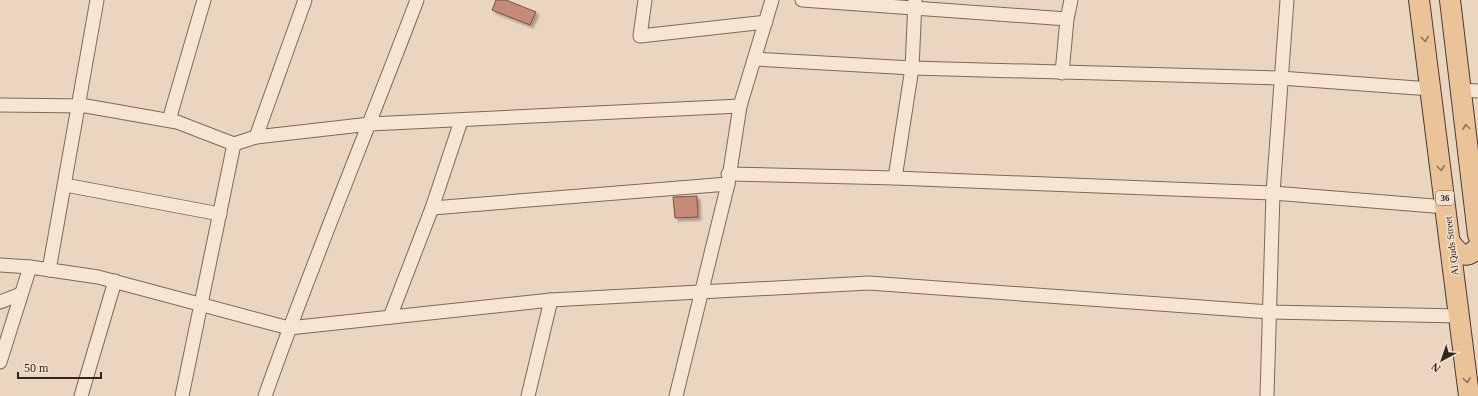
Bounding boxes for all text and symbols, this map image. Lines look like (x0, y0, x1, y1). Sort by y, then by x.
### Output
one-way arrow (1420, 36, 1429, 42)
one-way arrow (1461, 124, 1470, 130)
one-way arrow (1436, 165, 1445, 171)
road number: 36 (1436, 191, 1454, 205)
street label: Al Quds Street (1442, 216, 1461, 276)
north arrow (1422, 340, 1462, 380)
scale bar (18, 354, 101, 380)
text: N (1429, 360, 1442, 375)
text: 50 m (24, 361, 49, 375)
one-way arrow (1462, 377, 1471, 383)

